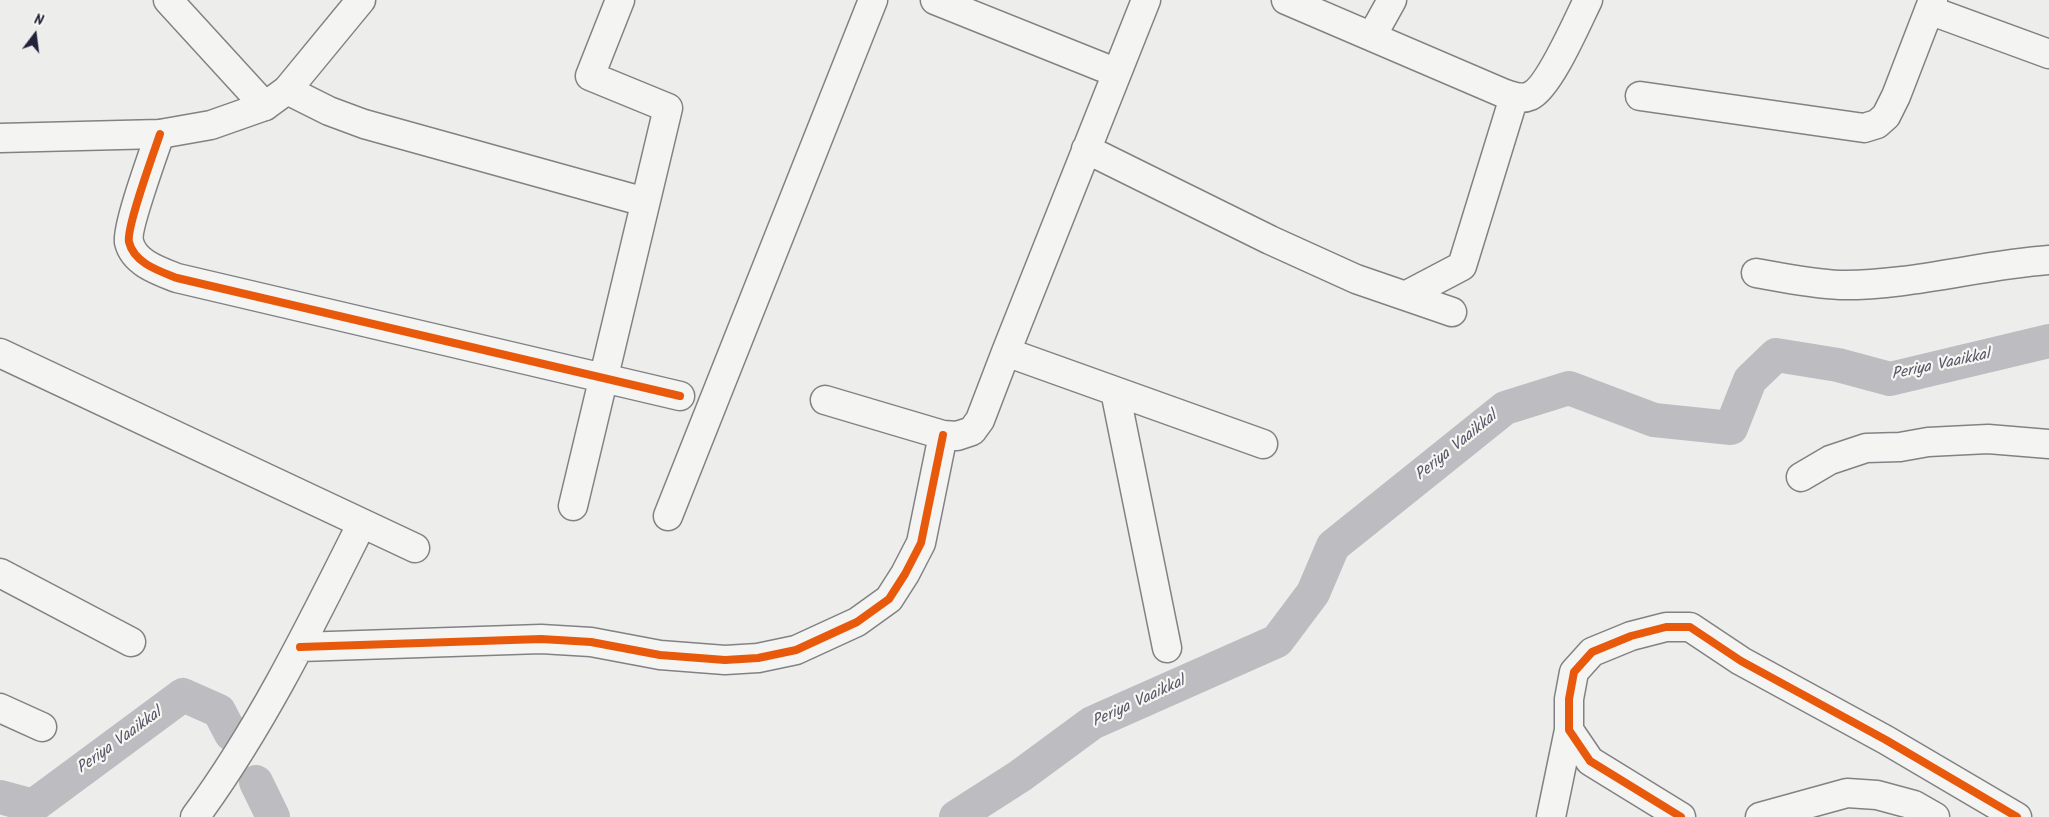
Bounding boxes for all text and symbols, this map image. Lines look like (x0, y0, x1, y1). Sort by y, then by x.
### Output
text: N (32, 9, 46, 32)
north arrow (10, 10, 60, 60)
water label: Periya Vaaikkal (1890, 346, 1992, 386)
water label: Periya Vaaikkal (1412, 408, 1502, 486)
water label: Periya Vaaikkal (1090, 673, 1188, 733)
water label: Periya Vaaikkal (74, 705, 166, 779)

